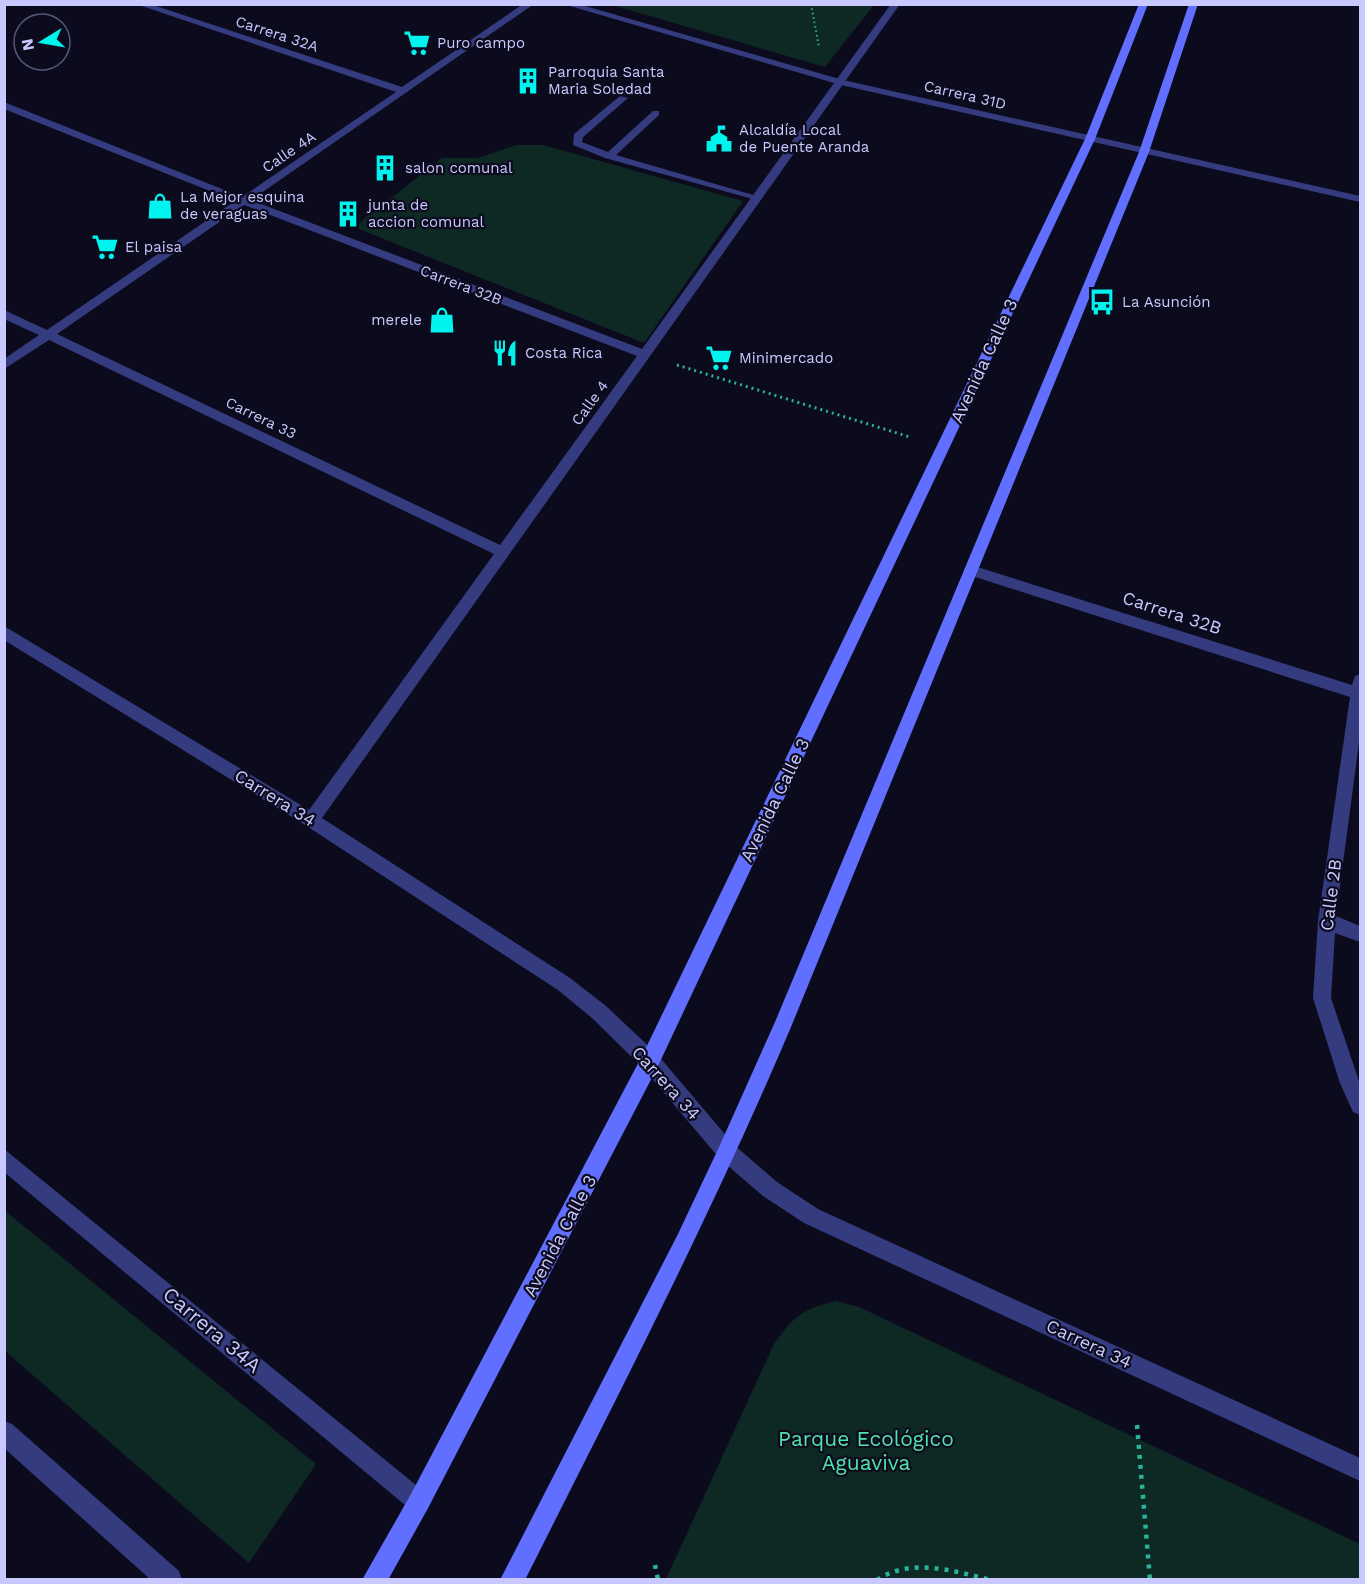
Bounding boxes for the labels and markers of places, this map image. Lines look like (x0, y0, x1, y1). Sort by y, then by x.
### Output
supermarket icon: Puro campo (402, 28, 432, 58)
place label: Puro campo (437, 34, 525, 52)
place label: Parroquia Santa Maria Soledad (548, 63, 665, 98)
building icon: Parroquia Santa Maria Soledad (513, 66, 543, 96)
place label: Alcaldía Local de Puente Aranda (739, 121, 870, 156)
public building icon: Alcaldía Local de Puente Aranda (704, 124, 734, 154)
building icon: salon comunal (370, 153, 400, 183)
place label: salon comunal (405, 159, 513, 177)
place label: La Mejor esquina de veraguas (180, 188, 305, 223)
shop icon: La Mejor esquina de veraguas (145, 191, 175, 221)
place label: junta de accion comunal (366, 196, 484, 231)
building icon: junta de accion comunal (333, 199, 363, 229)
supermarket icon: El paisa (90, 232, 120, 262)
place label: El paisa (125, 238, 183, 256)
bus stop icon: La Asunción (1087, 287, 1117, 317)
place label: La Asunción (1122, 293, 1211, 311)
shop icon: merele (427, 305, 457, 335)
place label: merele (371, 311, 422, 329)
restaurant icon: Costa Rica (490, 338, 520, 368)
supermarket icon: Minimercado (704, 343, 734, 373)
place label: Costa Rica (525, 344, 603, 362)
place label: Minimercado (739, 349, 833, 367)

